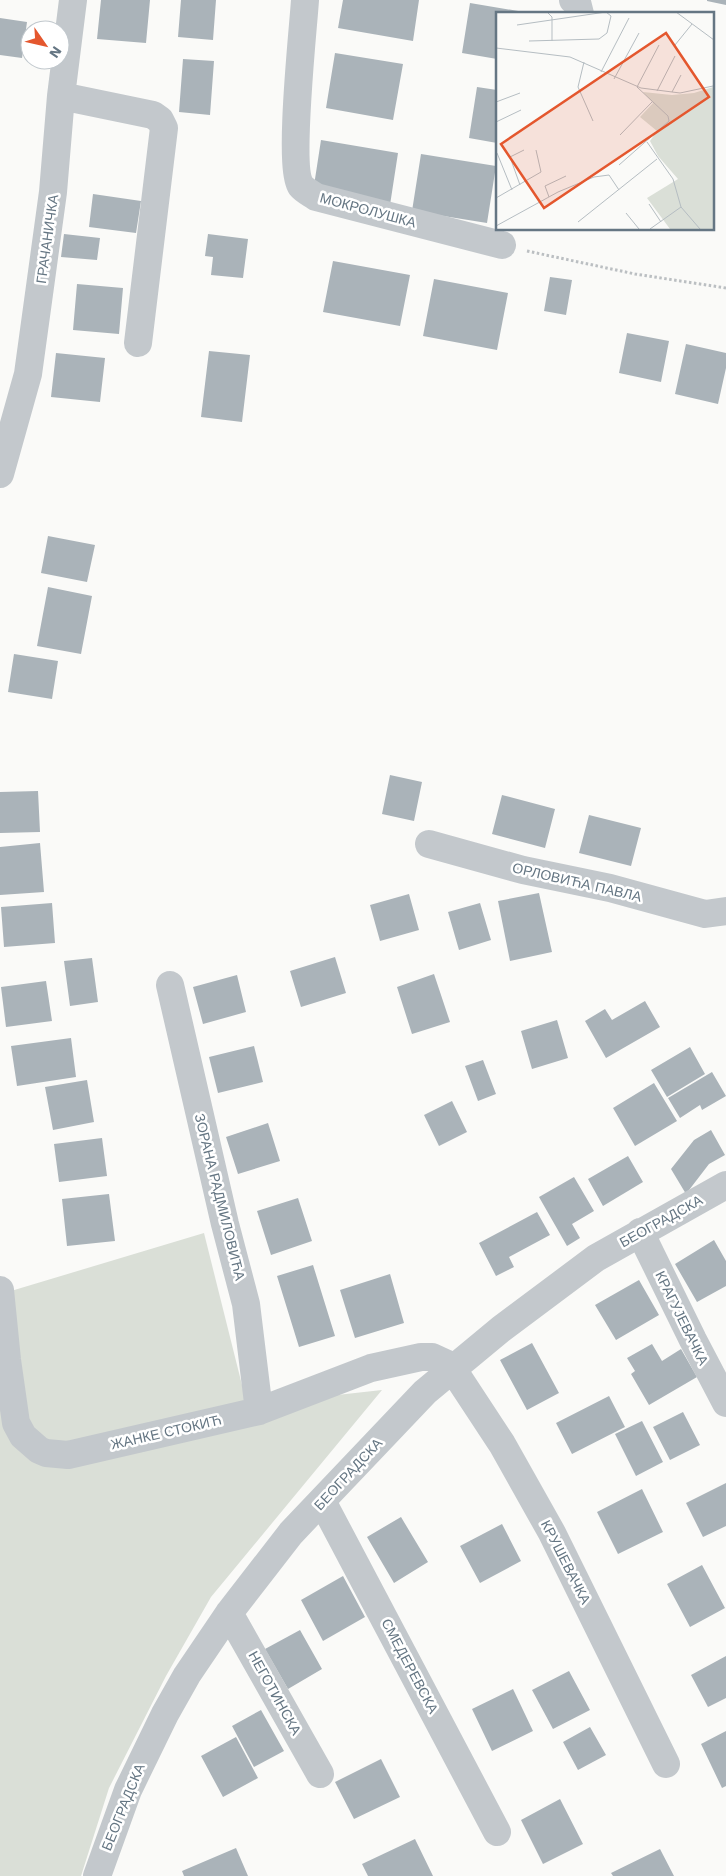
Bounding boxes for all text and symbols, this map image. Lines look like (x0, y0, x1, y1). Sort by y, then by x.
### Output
inset map (496, 12, 714, 230)
north arrow (20, 20, 70, 70)
text: N (46, 43, 65, 61)
street label: МОКРОЛУШКА (318, 189, 418, 231)
street label: ГРАЧАНИЧКА (33, 193, 61, 285)
street label: ОРЛОВИЋА ПАВЛА (511, 859, 644, 905)
street label: ЗОРАНА РАДМИЛОВИЋА (192, 1112, 249, 1283)
street label: БЕОГРАДСКА (617, 1191, 706, 1250)
street label: КРАГУЈЕВАЧКА (652, 1268, 712, 1368)
street label: ЖАНКЕ СТОКИЋ (109, 1411, 223, 1453)
street label: БЕОГРАДСКА (311, 1434, 386, 1513)
street label: КРУШЕВАЧКА (538, 1517, 594, 1607)
street label: СМЕДЕРЕВСКА (378, 1616, 442, 1717)
street label: НЕГОТИНСКА (245, 1648, 305, 1738)
street label: БЕОГРАДСКА (98, 1761, 148, 1853)

